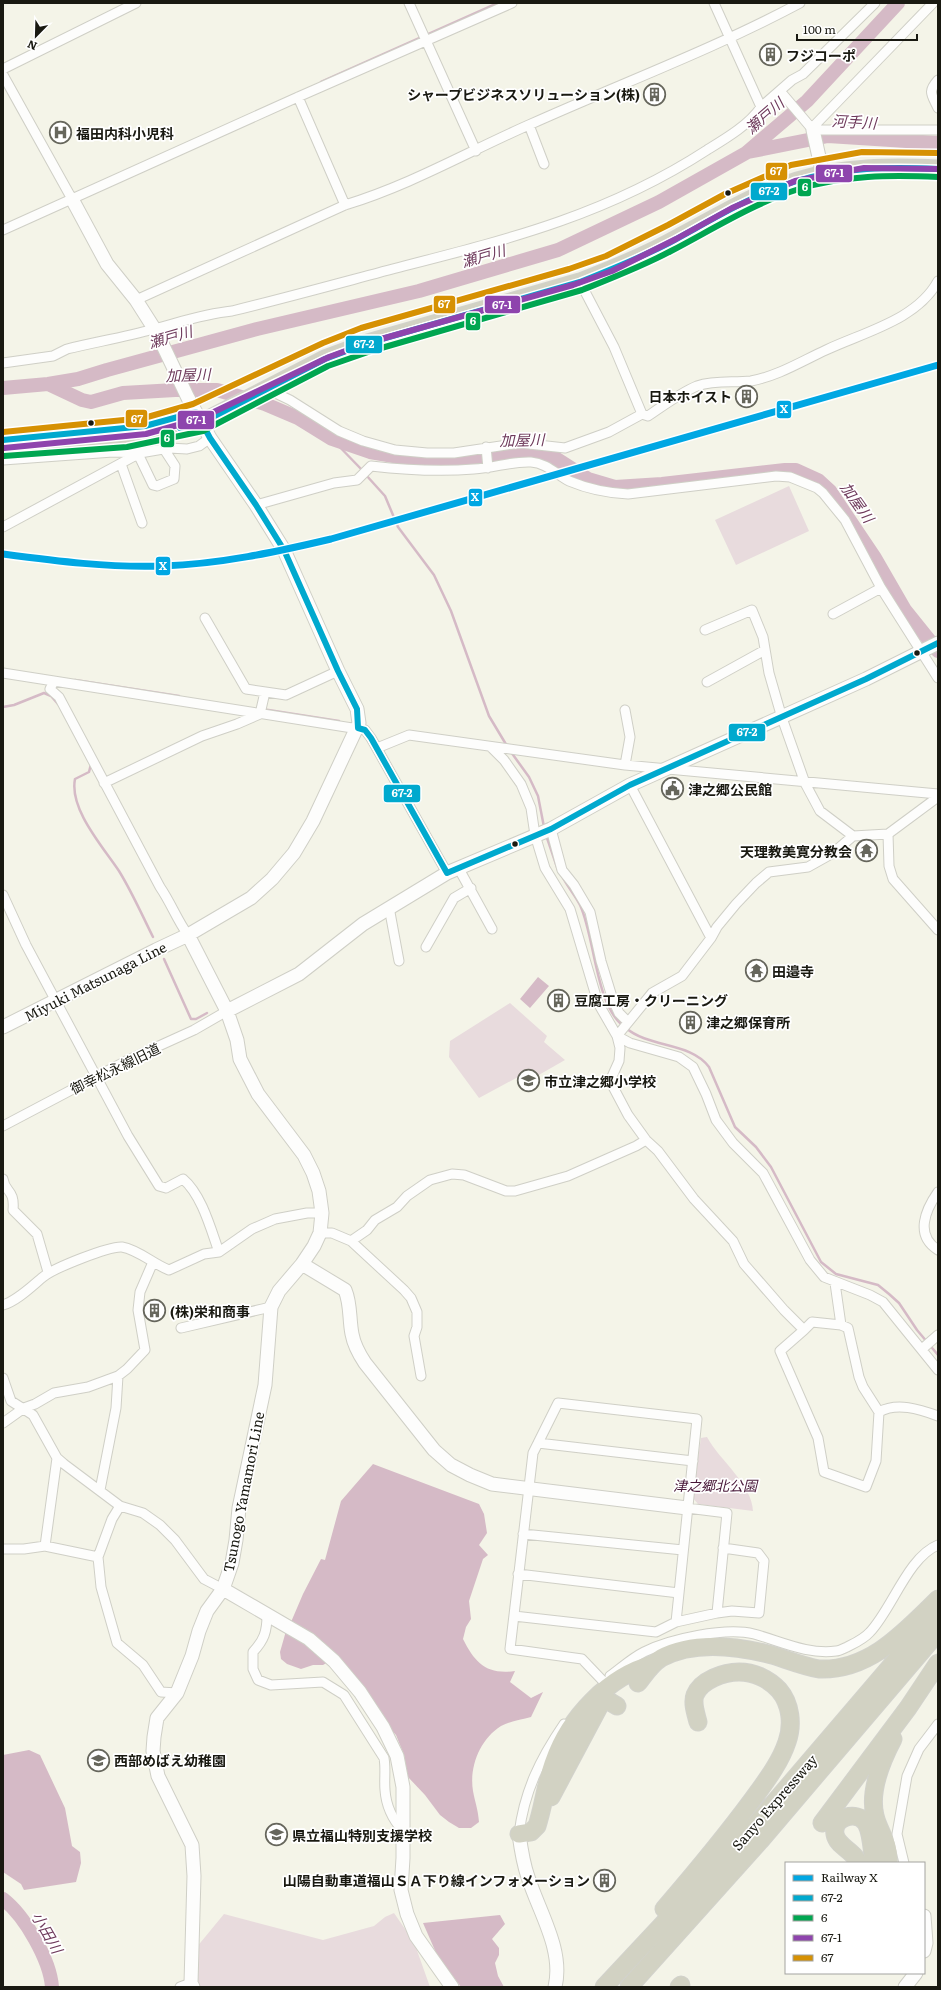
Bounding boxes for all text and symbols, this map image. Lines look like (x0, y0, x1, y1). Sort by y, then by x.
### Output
north arrow (16, 16, 56, 56)
scale bar (797, 16, 917, 42)
text: 100 m (803, 20, 836, 38)
text: N (24, 37, 39, 55)
building icon: フジコーポ (758, 42, 784, 68)
place label: フジコーポ (786, 45, 856, 65)
building icon: シャープビジネスソリューション(株) (642, 81, 668, 107)
place label: シャープビジネスソリューション(株) (407, 84, 640, 104)
water label: 瀬戸川 (739, 90, 790, 138)
water label: 河手川 (831, 108, 879, 134)
hospital icon: 福田内科小児科 (47, 120, 73, 146)
place label: 福田内科小児科 (76, 123, 174, 143)
line badge: 67 (765, 162, 788, 181)
text: 67 (770, 162, 782, 178)
line badge: 67-1 (815, 164, 853, 183)
text: 67-1 (824, 164, 844, 180)
line badge: 6 (797, 178, 812, 197)
text: 6 (802, 178, 809, 194)
line badge: 67-2 (750, 182, 788, 201)
text: 67-2 (759, 182, 780, 198)
unlabelled marker (723, 188, 733, 198)
water label: 瀬戸川 (458, 237, 510, 272)
line badge: 67 (433, 295, 456, 314)
text: 67 (438, 295, 450, 311)
line badge: 67-1 (484, 295, 521, 314)
text: 67-1 (492, 296, 512, 312)
line badge: 6 (465, 312, 481, 331)
text: 6 (470, 312, 477, 328)
water label: 瀬戸川 (145, 318, 197, 353)
line badge: 67-2 (345, 335, 383, 354)
text: 67-2 (354, 335, 375, 351)
water label: 加屋川 (165, 362, 213, 386)
building icon: 日本ホイスト (734, 383, 760, 409)
place label: 日本ホイスト (648, 386, 732, 406)
line badge: X (776, 400, 792, 419)
text: X (780, 400, 789, 416)
line badge: 67 (125, 409, 148, 428)
text: 67 (131, 410, 143, 426)
line badge: 67-1 (177, 410, 215, 430)
text: 67-1 (186, 411, 206, 427)
unlabelled marker (86, 418, 96, 428)
water label: 加屋川 (499, 427, 547, 451)
line badge: 6 (160, 429, 175, 448)
text: 6 (164, 429, 171, 445)
water label: 加屋川 (836, 477, 881, 529)
line badge: X (468, 488, 483, 507)
text: X (471, 488, 480, 504)
line badge: X (155, 556, 171, 576)
text: X (159, 557, 168, 573)
unlabelled marker (912, 648, 922, 658)
line badge: 67-2 (728, 723, 766, 742)
text: 67-2 (737, 723, 758, 739)
public building icon: 津之郷公民館 (659, 776, 685, 802)
place label: 津之郷公民館 (688, 779, 772, 799)
line badge: 67-2 (383, 784, 421, 803)
text: 67-2 (392, 784, 413, 800)
temple icon: 天理教美寛分教会 (854, 838, 880, 864)
unlabelled marker (510, 839, 520, 849)
place label: 天理教美寛分教会 (740, 841, 852, 861)
street label: Miyuki Matsunaga Line (20, 936, 170, 1026)
temple icon: 田邉寺 (743, 958, 769, 984)
place label: 田邉寺 (772, 961, 814, 981)
building icon: 豆腐工房・クリーニング (545, 987, 571, 1013)
place label: 豆腐工房・クリーニング (574, 990, 728, 1010)
building icon: 津之郷保育所 (678, 1009, 704, 1035)
place label: 津之郷保育所 (706, 1012, 790, 1032)
street label: 御幸松永線旧道 (67, 1038, 163, 1098)
school or university icon: 市立津之郷小学校 (516, 1068, 542, 1094)
place label: 市立津之郷小学校 (544, 1071, 656, 1091)
building icon: (株)栄和商事 (142, 1298, 168, 1324)
place label: (株)栄和商事 (170, 1301, 250, 1321)
street label: Tsunogo Yamamori Line (218, 1410, 268, 1574)
park label: 津之郷北公園 (673, 1475, 759, 1495)
school or university icon: 西部めばえ幼稚園 (85, 1747, 111, 1773)
street label: Sanyo Expressway (727, 1749, 822, 1854)
place label: 西部めばえ幼稚園 (114, 1750, 226, 1770)
school or university icon: 県立福山特別支援学校 (264, 1822, 290, 1848)
place label: 県立福山特別支援学校 (292, 1825, 432, 1845)
legend (785, 1862, 925, 1974)
building icon: 山陽自動車道福山ＳＡ下り線インフォメーション (592, 1867, 618, 1893)
text: Railway X (821, 1868, 878, 1886)
place label: 山陽自動車道福山ＳＡ下り線インフォメーション (283, 1870, 590, 1890)
text: 67-2 (821, 1888, 843, 1906)
water label: 小田川 (27, 1907, 70, 1959)
text: 6 (821, 1908, 828, 1926)
text: 67-1 (821, 1928, 842, 1946)
text: 67 (821, 1948, 834, 1966)

